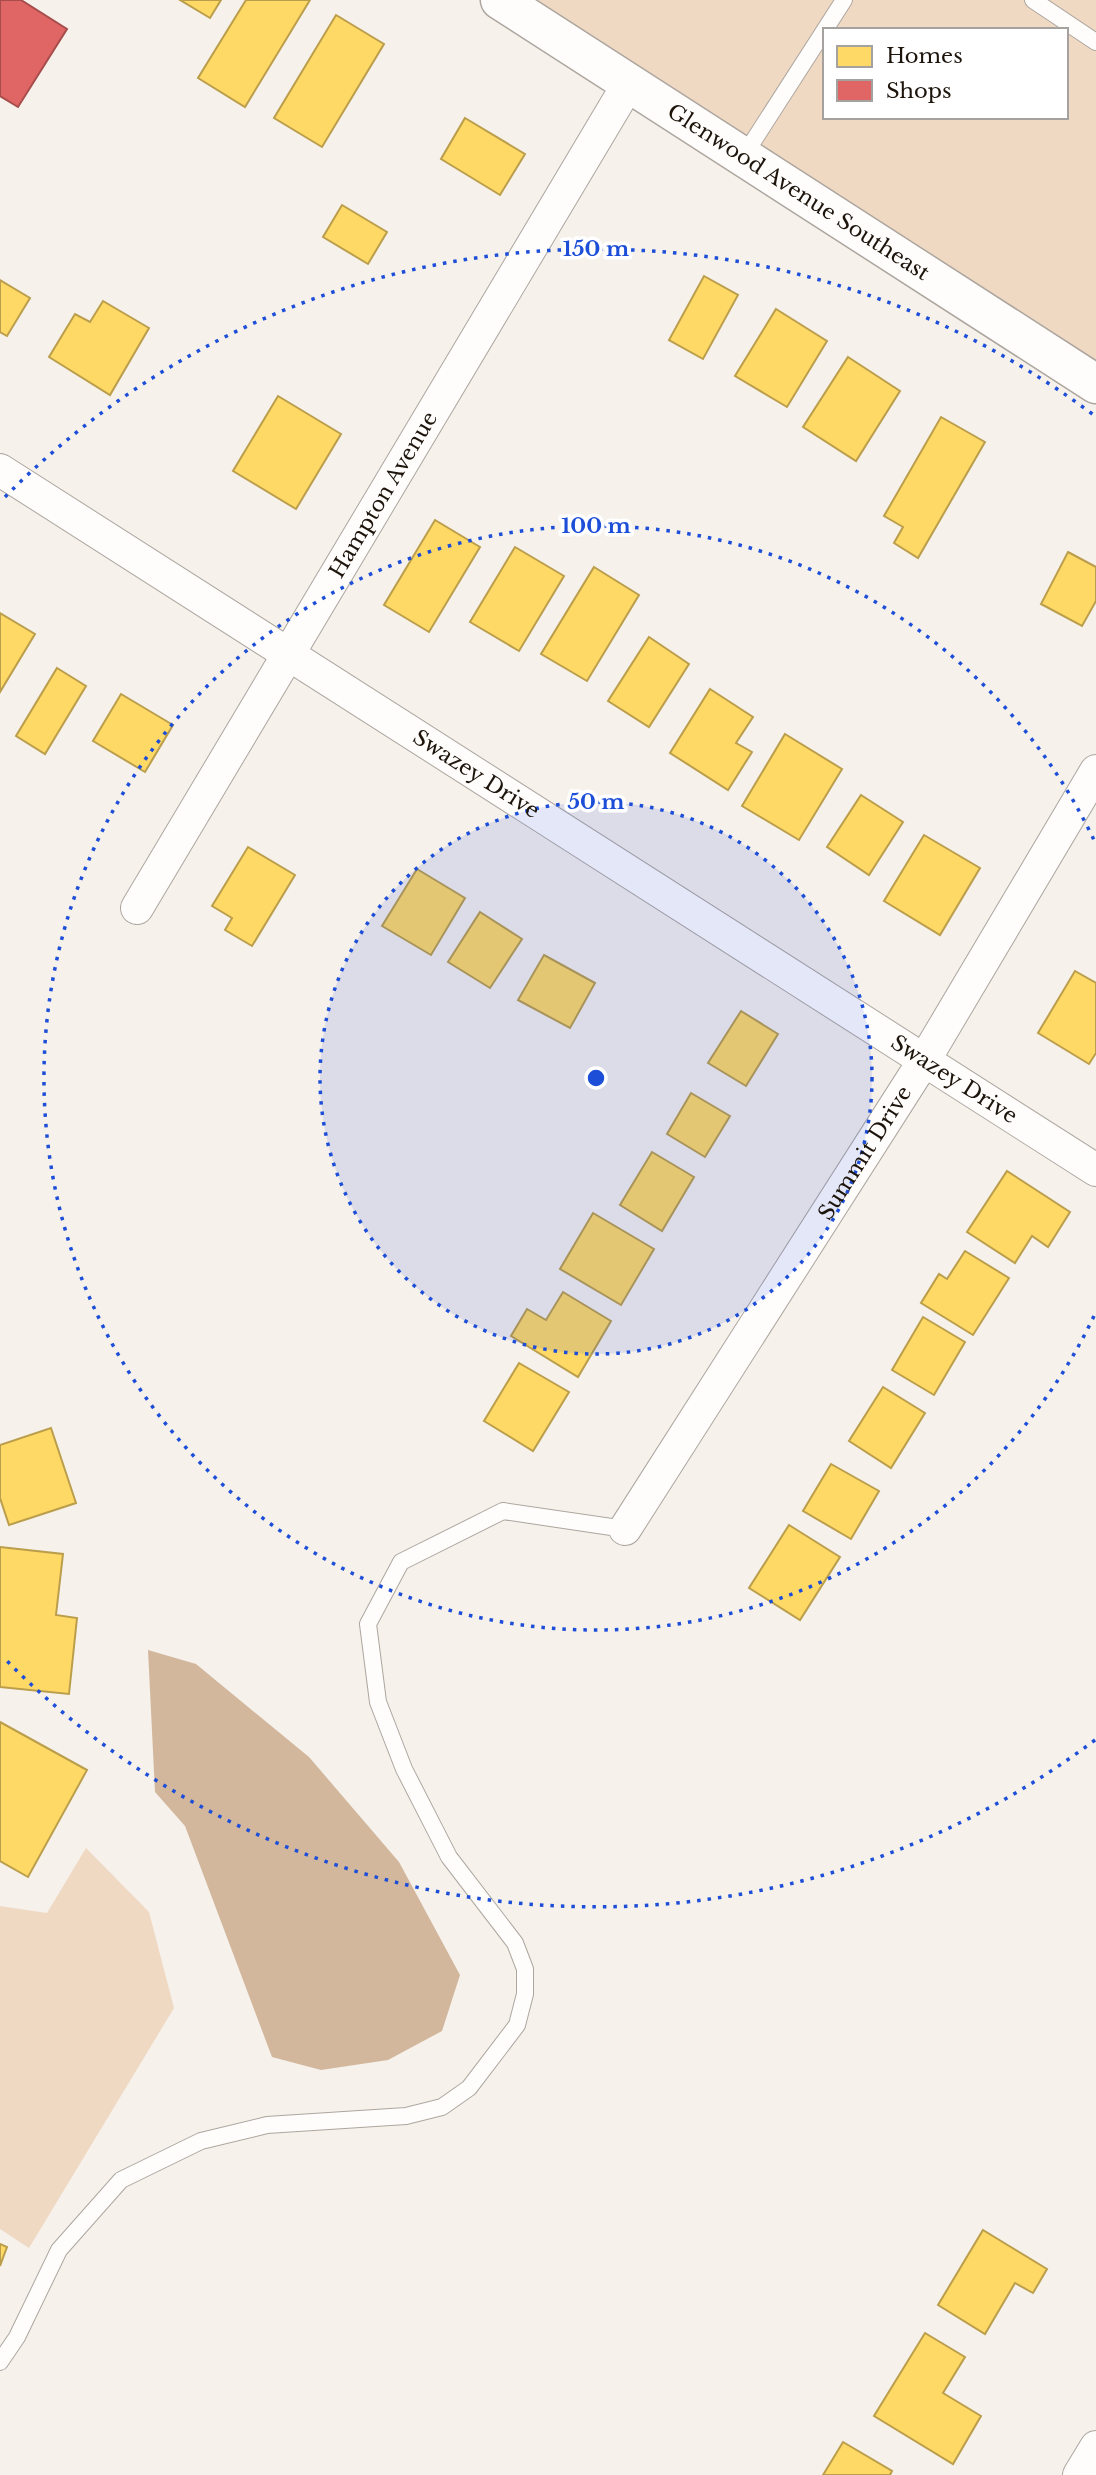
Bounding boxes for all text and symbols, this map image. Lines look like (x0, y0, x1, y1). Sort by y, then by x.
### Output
legend (823, 28, 1068, 119)
text: Homes (886, 43, 963, 69)
text: Shops (886, 78, 952, 104)
street label: Glenwood Avenue Southeast (663, 98, 934, 286)
text: 150 m (563, 236, 629, 262)
street label: Hampton Avenue (324, 407, 443, 583)
text: 100 m (561, 513, 631, 539)
street label: Swazey Drive (408, 724, 544, 824)
text: 50 m (567, 789, 625, 815)
street label: Swazey Drive (886, 1029, 1022, 1129)
centre of rings (584, 1066, 608, 1090)
street label: Summit Drive (813, 1081, 917, 1225)

